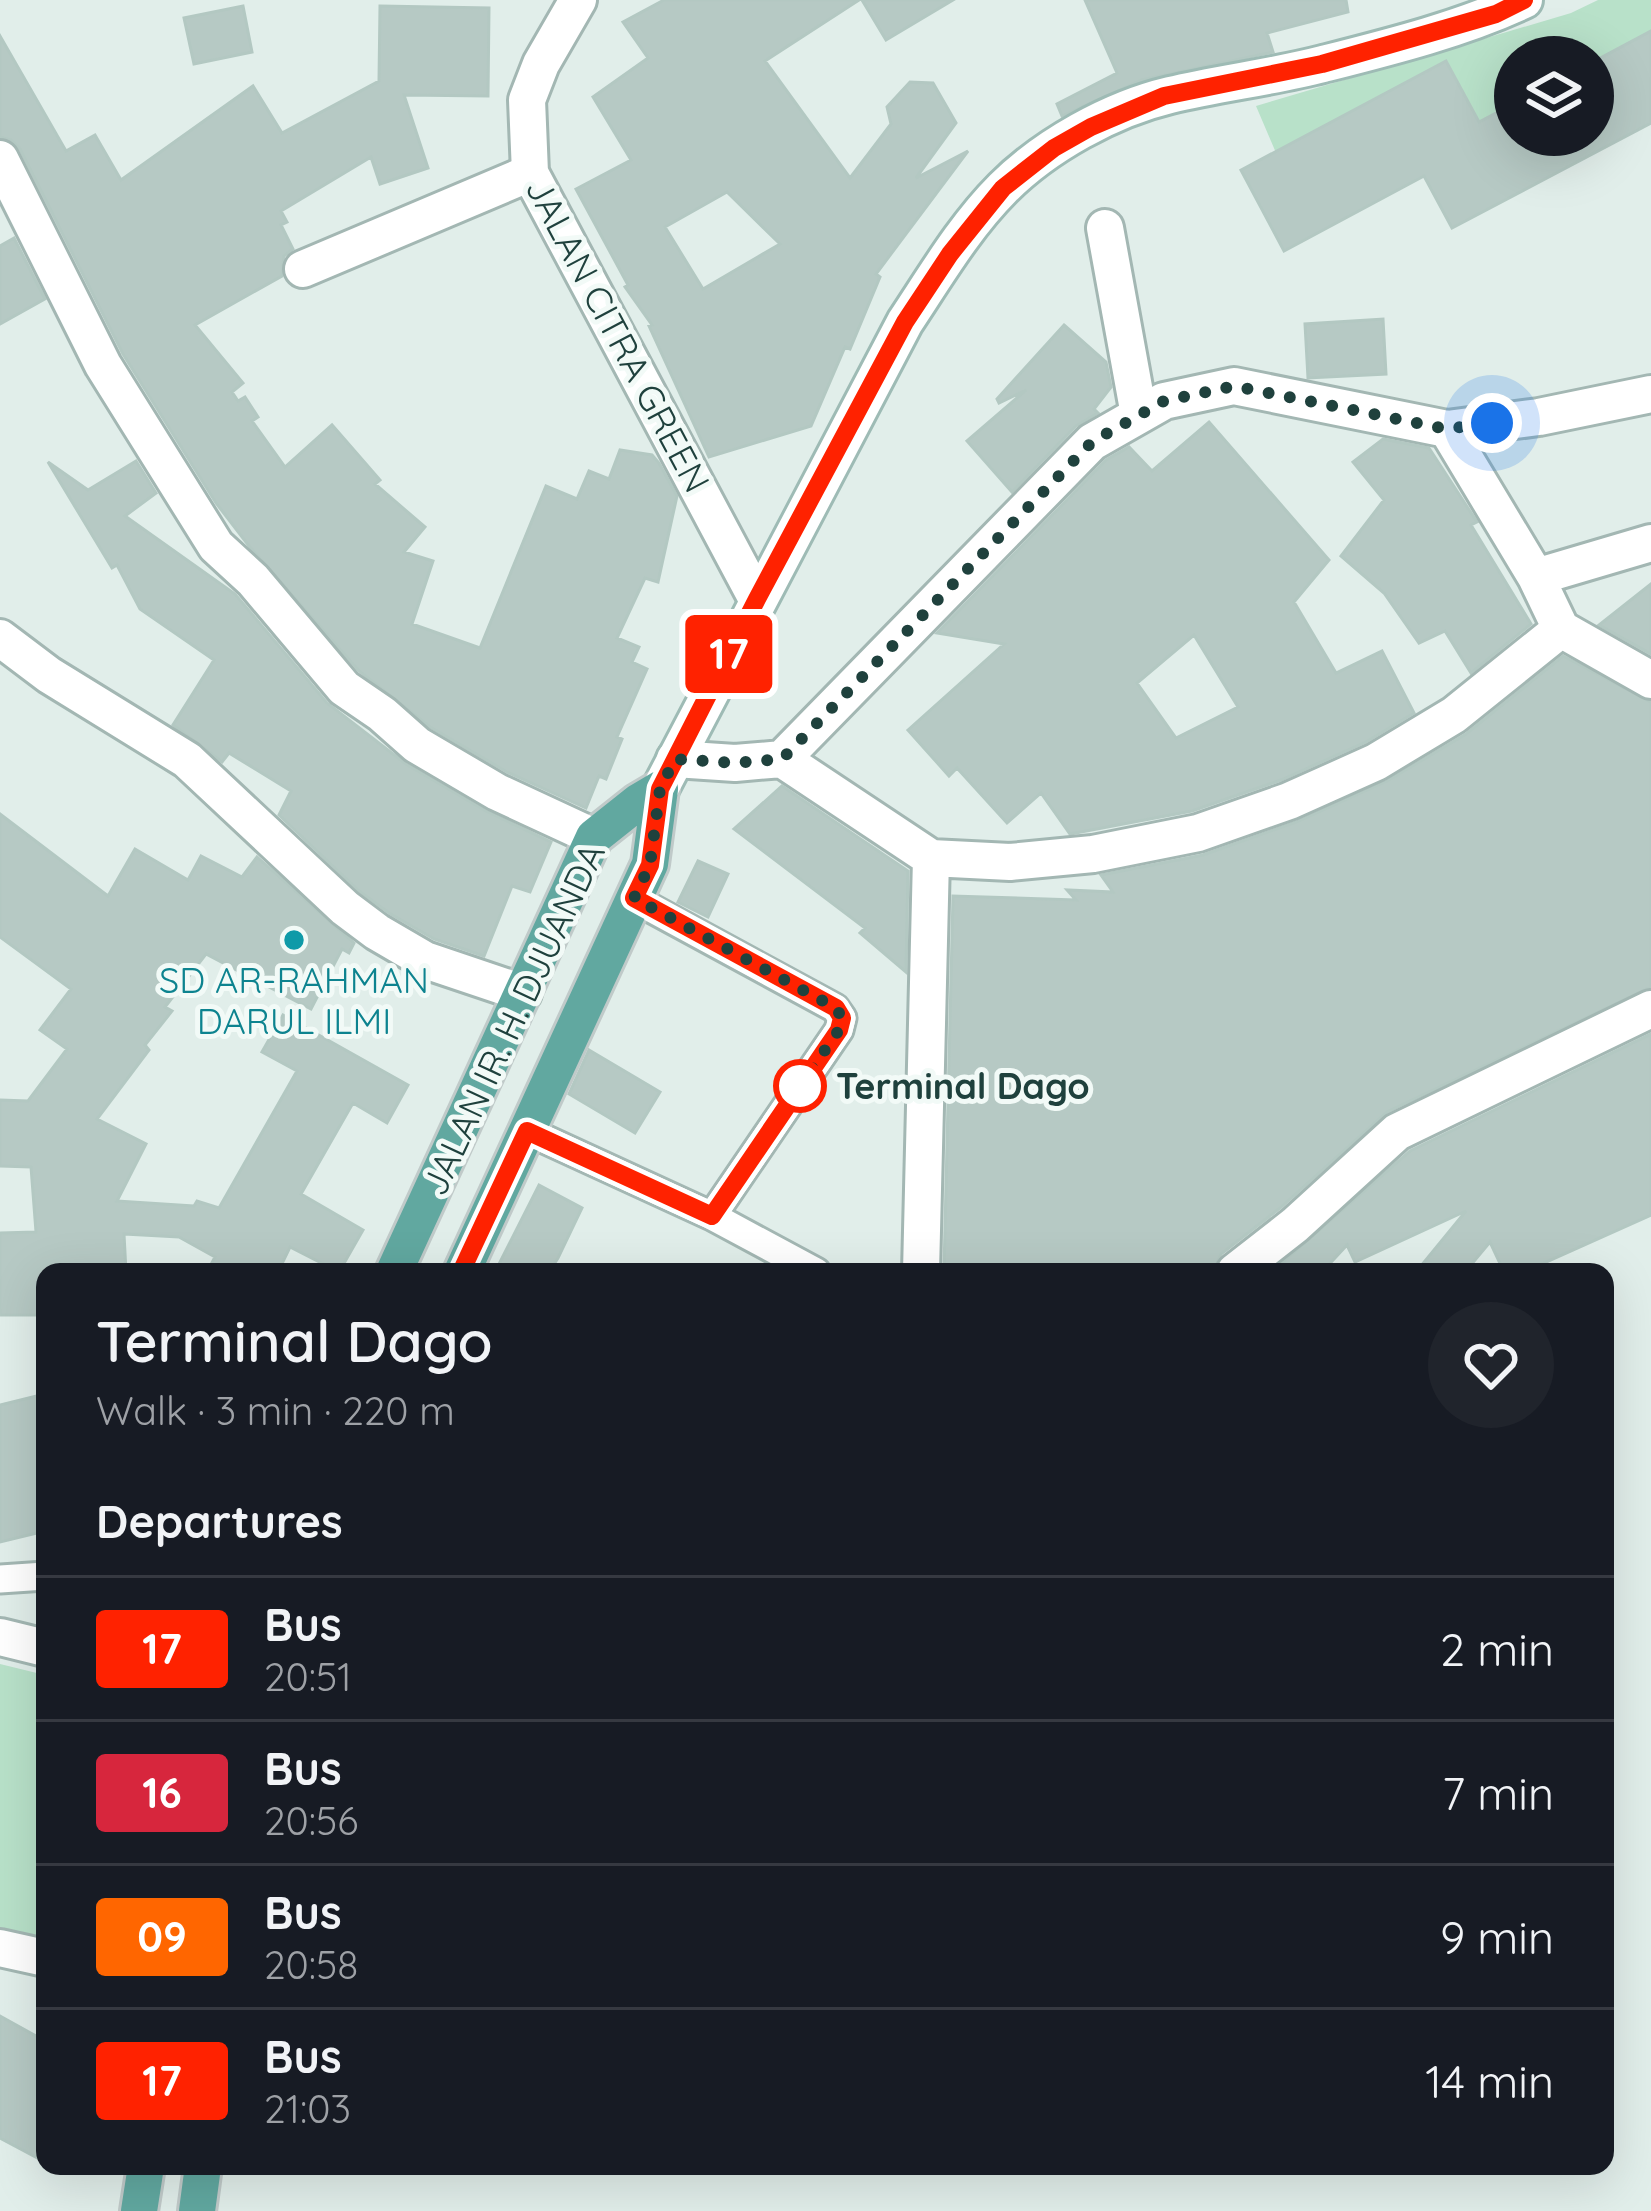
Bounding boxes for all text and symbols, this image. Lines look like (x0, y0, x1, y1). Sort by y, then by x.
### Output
map controls (1494, 36, 1614, 156)
button: layers (1494, 36, 1614, 156)
street label: JALAN CITRA GREEN (517, 170, 720, 500)
your location (1462, 393, 1522, 453)
line badge: 17 (675, 615, 783, 693)
text: 17 (709, 627, 749, 680)
street label: JALAN IR. H. DJUANDA (411, 836, 614, 1202)
marker: SD AR-RAHMAN DARUL ILMI (281, 927, 307, 953)
place label: SD AR-RAHMAN DARUL ILMI (159, 957, 429, 1043)
marker: Terminal Dago (775, 1061, 825, 1111)
place label: Terminal Dago (836, 1063, 1090, 1108)
button: heart (1428, 1302, 1554, 1428)
text: Terminal Dago (96, 1305, 493, 1376)
text: Walk · 3 min · 220 m (96, 1386, 455, 1435)
text: Departures (96, 1493, 343, 1549)
text: Bus (264, 1596, 342, 1652)
text: 2 min (1440, 1621, 1554, 1677)
text: 17 (142, 1622, 182, 1675)
text: 20:51 (264, 1652, 352, 1701)
text: Bus (264, 1740, 342, 1796)
text: 7 min (1442, 1765, 1554, 1821)
text: 16 (142, 1766, 182, 1819)
text: 20:56 (264, 1796, 358, 1845)
text: Bus (264, 1884, 342, 1940)
text: 9 min (1440, 1909, 1554, 1965)
text: 09 (137, 1910, 187, 1963)
text: 20:58 (264, 1940, 358, 1989)
text: Bus (264, 2028, 342, 2084)
text: 14 min (1425, 2053, 1554, 2109)
text: 17 (142, 2054, 182, 2107)
text: 21:03 (264, 2084, 351, 2133)

